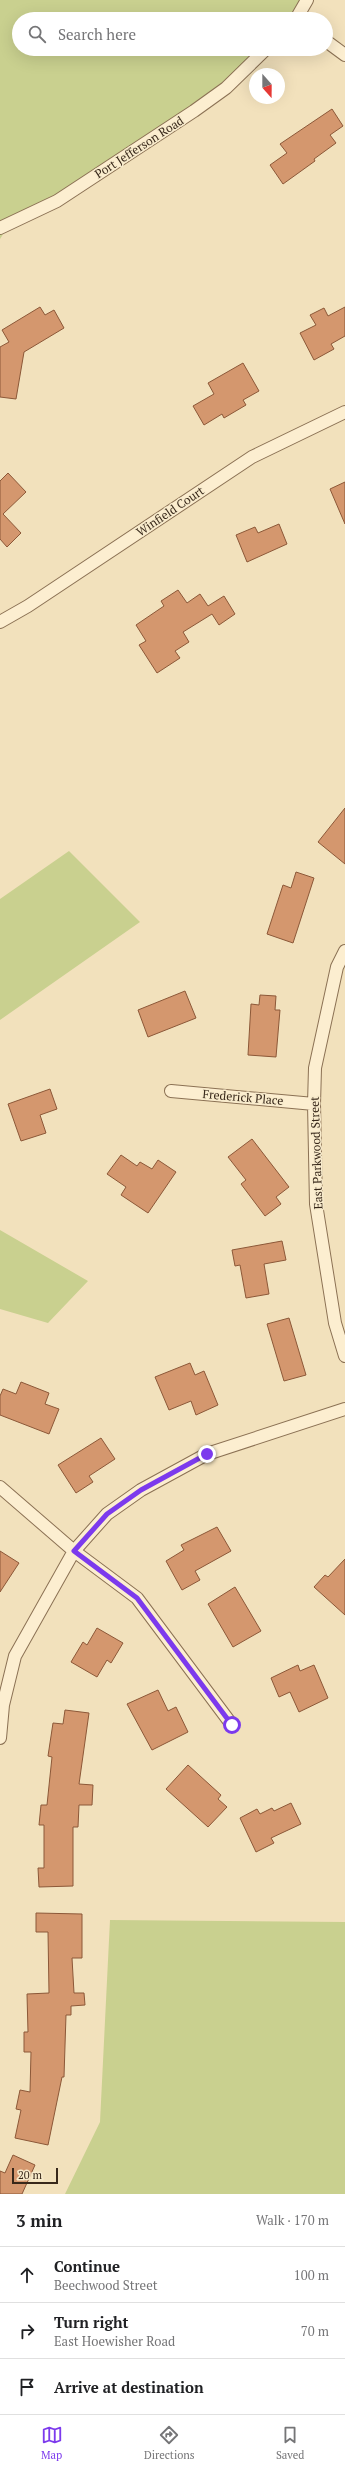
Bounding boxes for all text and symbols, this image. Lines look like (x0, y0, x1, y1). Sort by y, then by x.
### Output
search box (12, 12, 333, 56)
icon: search (26, 23, 48, 45)
text: Search here (58, 24, 136, 44)
north arrow (249, 68, 285, 104)
street label: Port Jefferson Road (92, 113, 186, 181)
street label: Winfield Court (133, 483, 207, 539)
street label: Frederick Place (202, 1086, 284, 1108)
street label: East Parkwood Street (307, 1096, 325, 1210)
route end (198, 1445, 216, 1463)
route start (223, 1716, 241, 1734)
scale bar (12, 2166, 58, 2185)
text: 20 m (18, 2168, 42, 2182)
text: 3 min (16, 2209, 63, 2232)
text: Walk · 170 m (256, 2211, 329, 2229)
text: Continue (54, 2256, 120, 2276)
icon: ahead (16, 2264, 38, 2286)
text: 100 m (294, 2266, 329, 2284)
text: Beechwood Street (54, 2276, 158, 2294)
text: Turn right (54, 2312, 129, 2332)
icon: right (16, 2320, 38, 2342)
text: 70 m (301, 2322, 329, 2340)
text: East Hoewisher Road (54, 2332, 175, 2350)
icon: arrive (16, 2376, 38, 2398)
text: Arrive at destination (54, 2377, 204, 2397)
tab: Map (41, 2424, 63, 2462)
tab: Directions (144, 2424, 195, 2462)
tab: Saved (276, 2424, 304, 2462)

